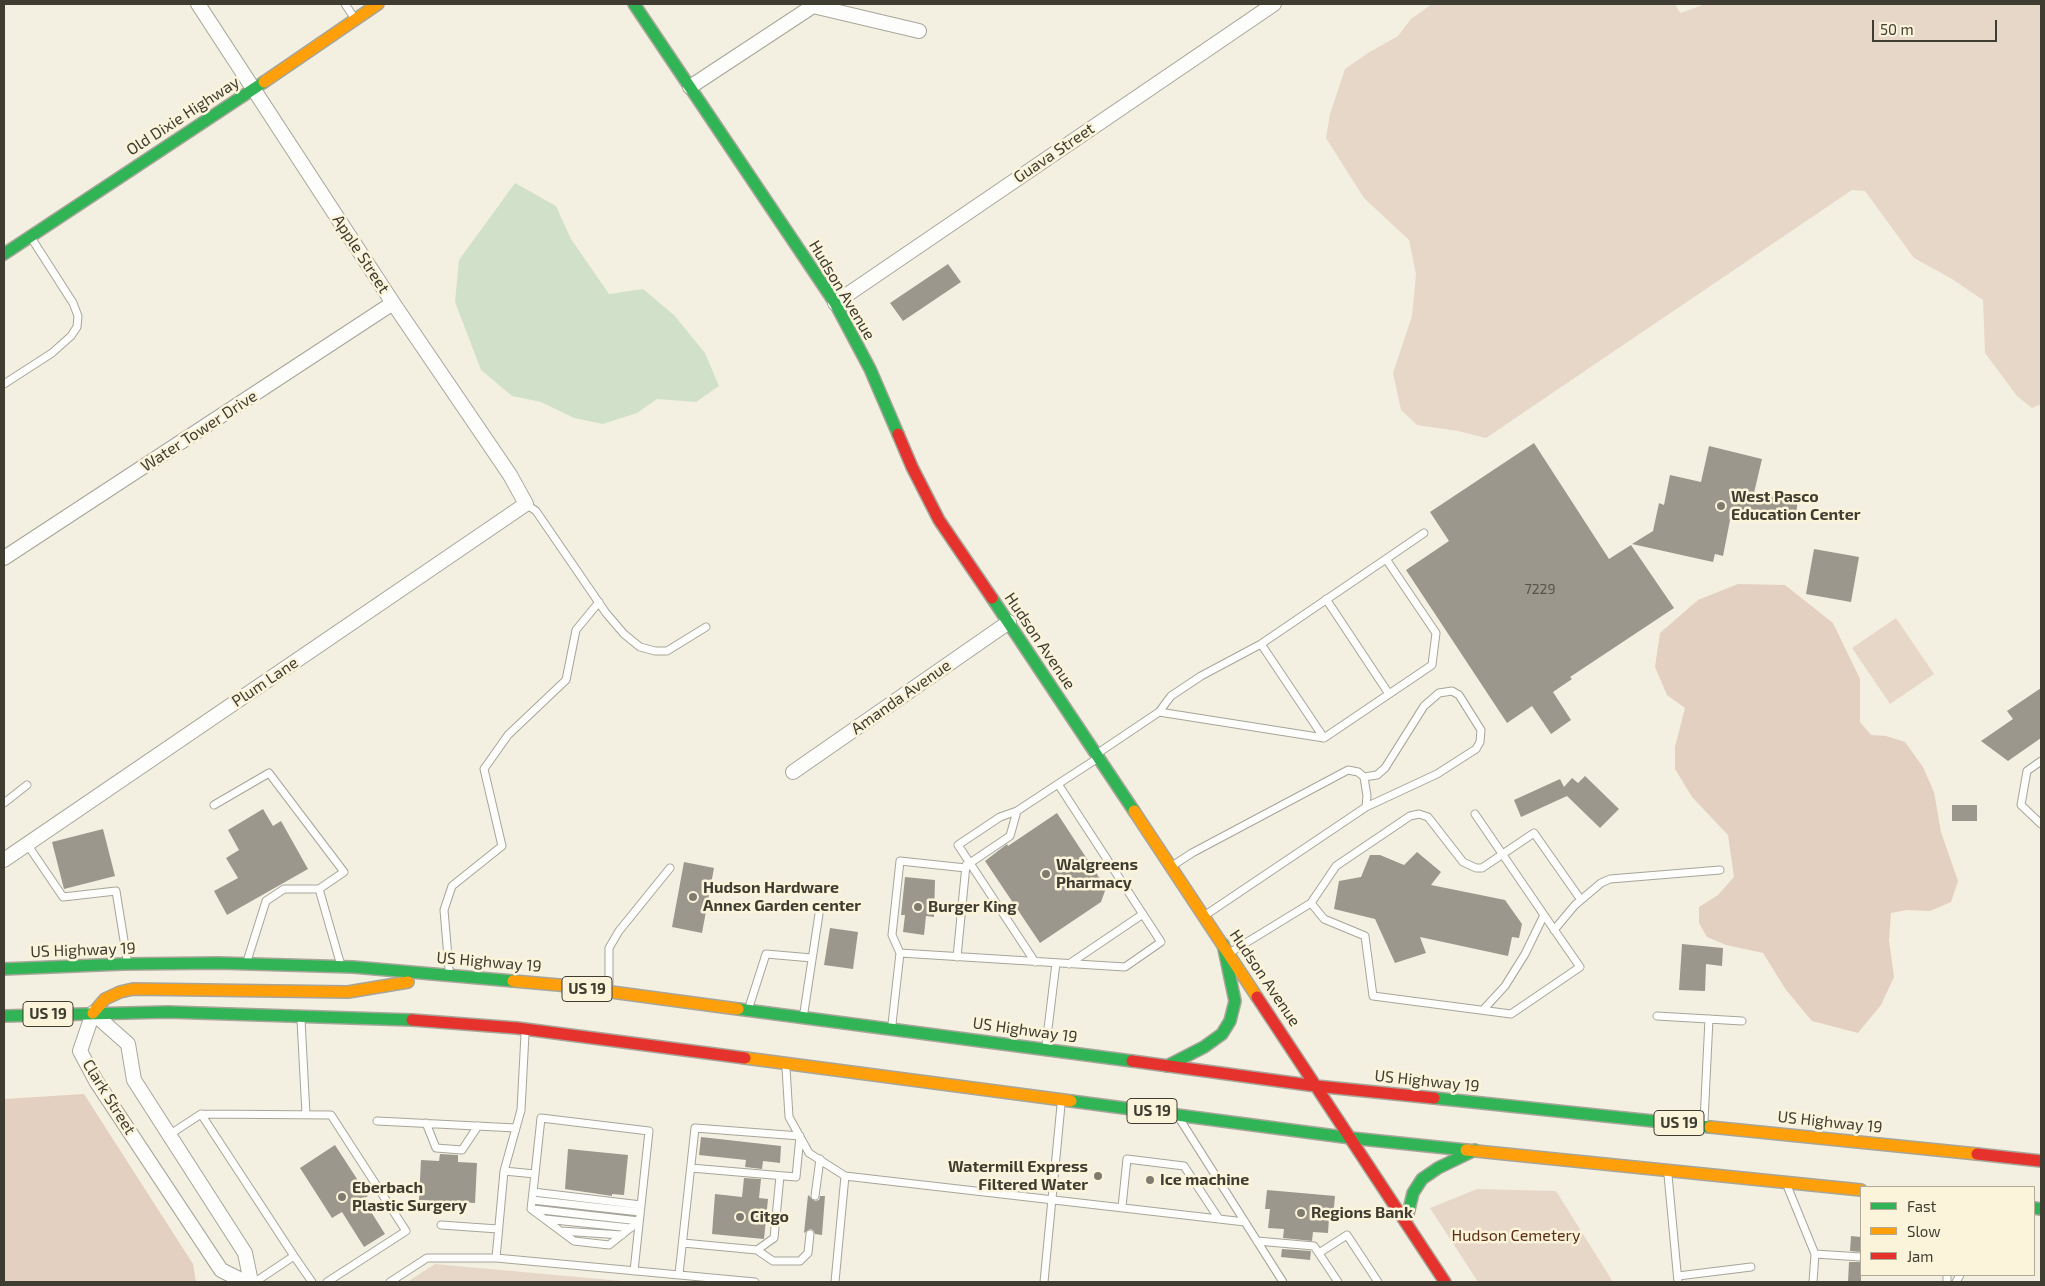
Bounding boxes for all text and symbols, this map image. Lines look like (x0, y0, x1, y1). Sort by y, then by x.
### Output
scale bar (1875, 10, 2000, 42)
text: 50 m (1880, 20, 1914, 38)
street label: Old Dixie Highway (123, 72, 243, 160)
street label: Guava Street (1010, 119, 1098, 187)
street label: Apple Street (328, 211, 394, 297)
street label: Hudson Avenue (805, 237, 879, 343)
street label: Water Tower Drive (137, 386, 261, 476)
place label: West Pasco Education Center (1731, 487, 1861, 525)
marker: West Pasco Education Center (1715, 500, 1727, 512)
house number: 7229 (1525, 581, 1555, 597)
street label: Hudson Avenue (1001, 589, 1079, 693)
street label: Plum Lane (228, 653, 302, 711)
street label: Amanda Avenue (847, 656, 955, 738)
place label: Walgreens Pharmacy (1056, 855, 1138, 893)
marker: Walgreens Pharmacy (1040, 868, 1052, 880)
place label: Hudson Hardware Annex Garden center (703, 878, 861, 916)
marker: Hudson Hardware Annex Garden center (687, 891, 699, 903)
place label: Burger King (928, 897, 1017, 917)
marker: Burger King (912, 901, 924, 913)
street label: Hudson Avenue (1226, 926, 1304, 1030)
street label: US Highway 19 (30, 939, 136, 961)
street label: US Highway 19 (436, 948, 542, 976)
road number: US 19 (562, 976, 612, 1002)
road number: US 19 (23, 1002, 73, 1026)
street label: US Highway 19 (971, 1013, 1079, 1047)
street label: Clark Street (78, 1056, 140, 1138)
street label: US Highway 19 (1374, 1066, 1480, 1096)
road number: US 19 (1127, 1098, 1177, 1124)
street label: US Highway 19 (1777, 1107, 1883, 1137)
road number: US 19 (1654, 1110, 1704, 1136)
place label: Watermill Express Filtered Water (948, 1157, 1088, 1195)
marker: Watermill Express Filtered Water (1092, 1170, 1104, 1182)
place label: Ice machine (1160, 1170, 1249, 1190)
marker: Ice machine (1144, 1174, 1156, 1186)
place label: Eberbach Plastic Surgery (352, 1178, 467, 1216)
legend (1860, 1186, 2035, 1276)
marker: Eberbach Plastic Surgery (336, 1191, 348, 1203)
text: Fast (1907, 1197, 1936, 1215)
place label: Regions Bank (1311, 1203, 1413, 1223)
place label: Citgo (750, 1207, 789, 1227)
marker: Regions Bank (1295, 1207, 1307, 1219)
marker: Citgo (734, 1211, 746, 1223)
text: Slow (1907, 1222, 1941, 1240)
park label: Hudson Cemetery (1452, 1226, 1580, 1246)
text: Jam (1907, 1247, 1933, 1265)

